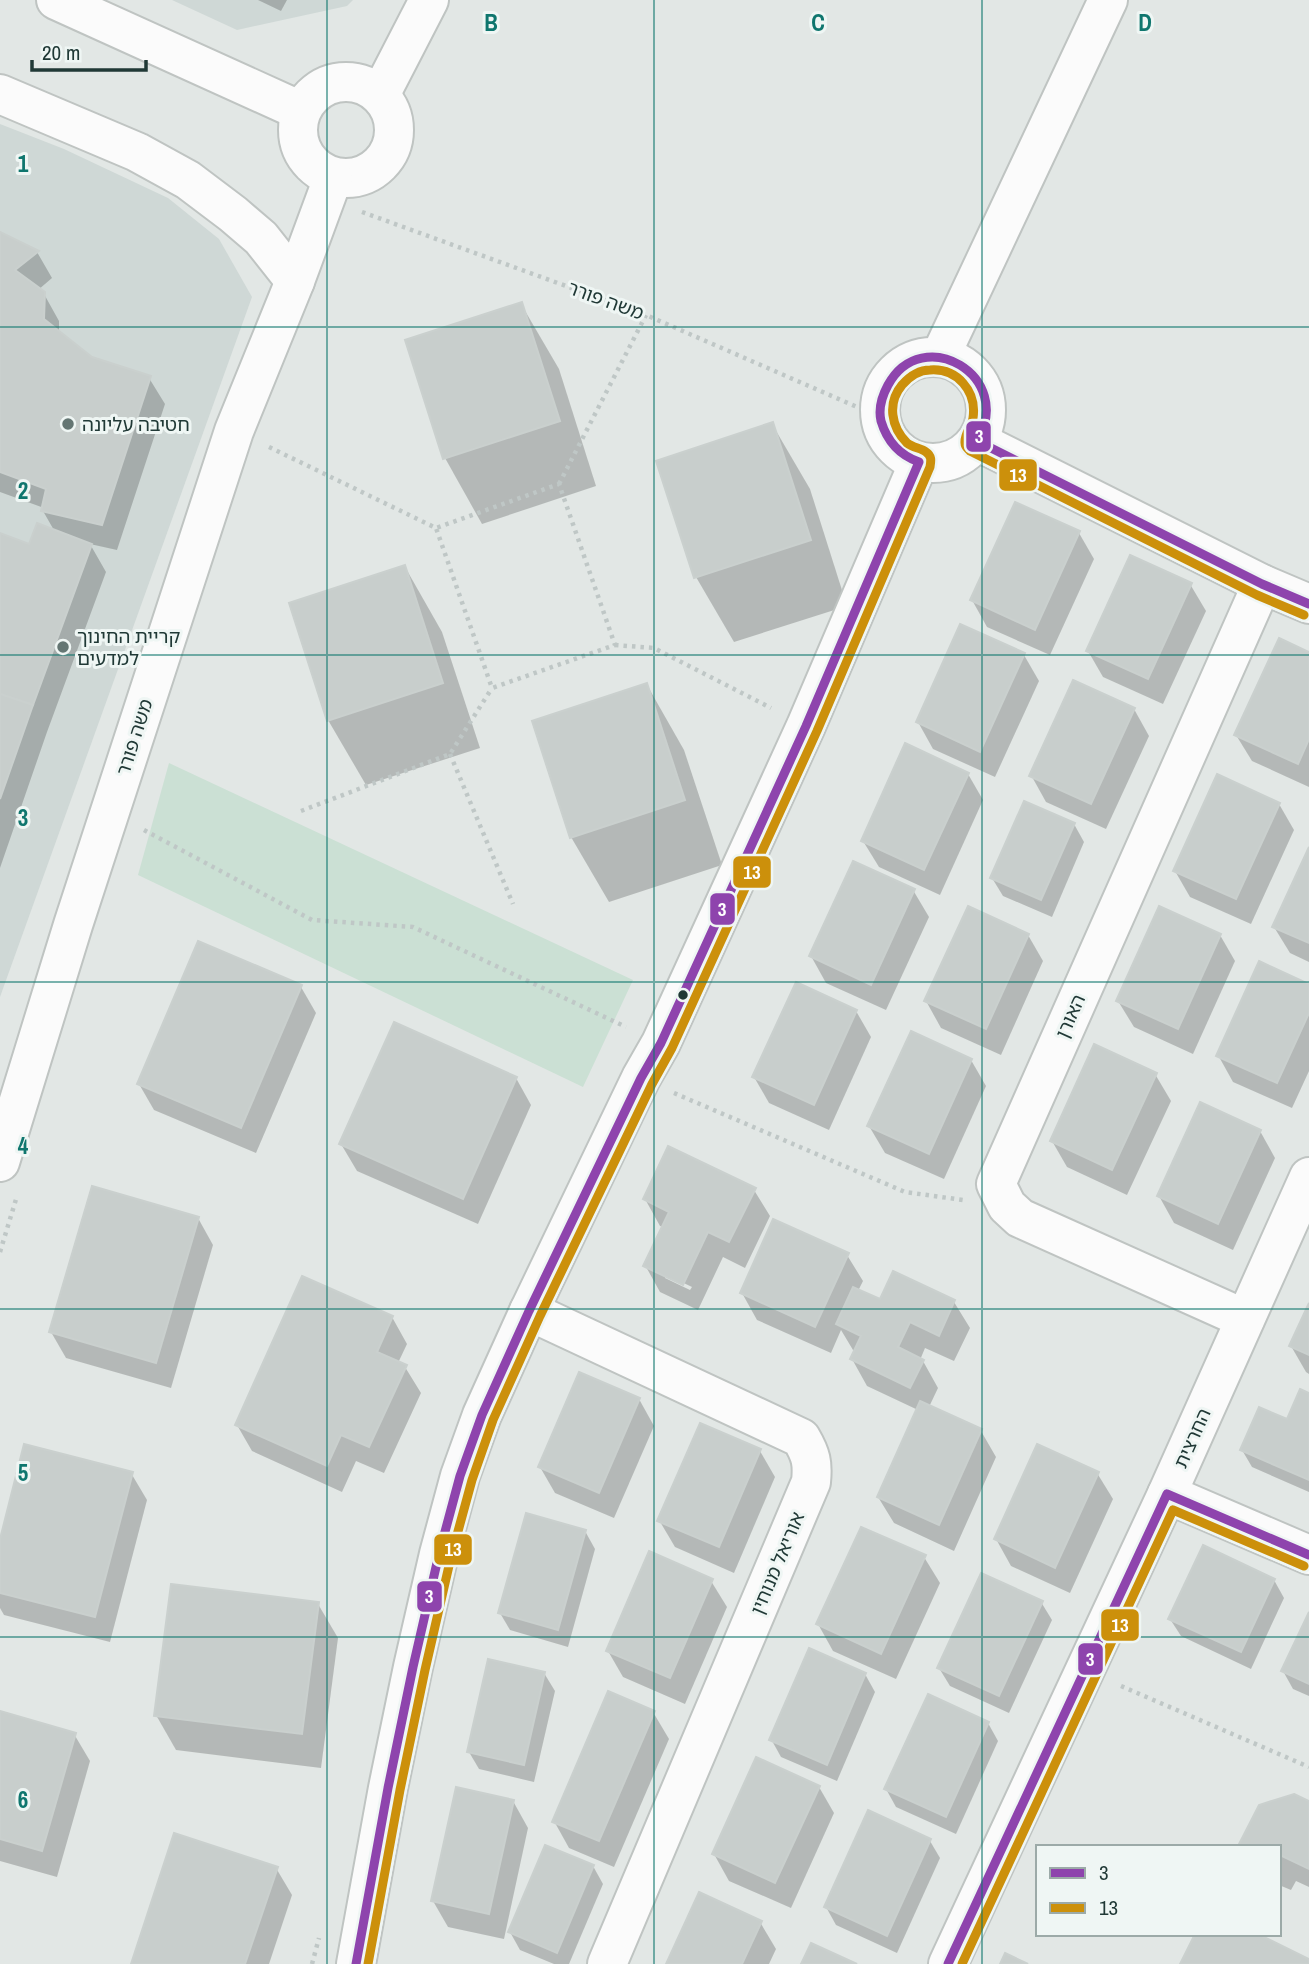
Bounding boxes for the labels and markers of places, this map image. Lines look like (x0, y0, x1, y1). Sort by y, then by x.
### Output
place label: חטיבה עליונה (82, 411, 190, 437)
marker: חטיבה עליונה (60, 416, 76, 432)
place label: קריית החינוך למדעים (77, 623, 180, 671)
marker: קריית החינוך למדעים (55, 639, 71, 655)
unlabelled marker (676, 988, 690, 1002)

